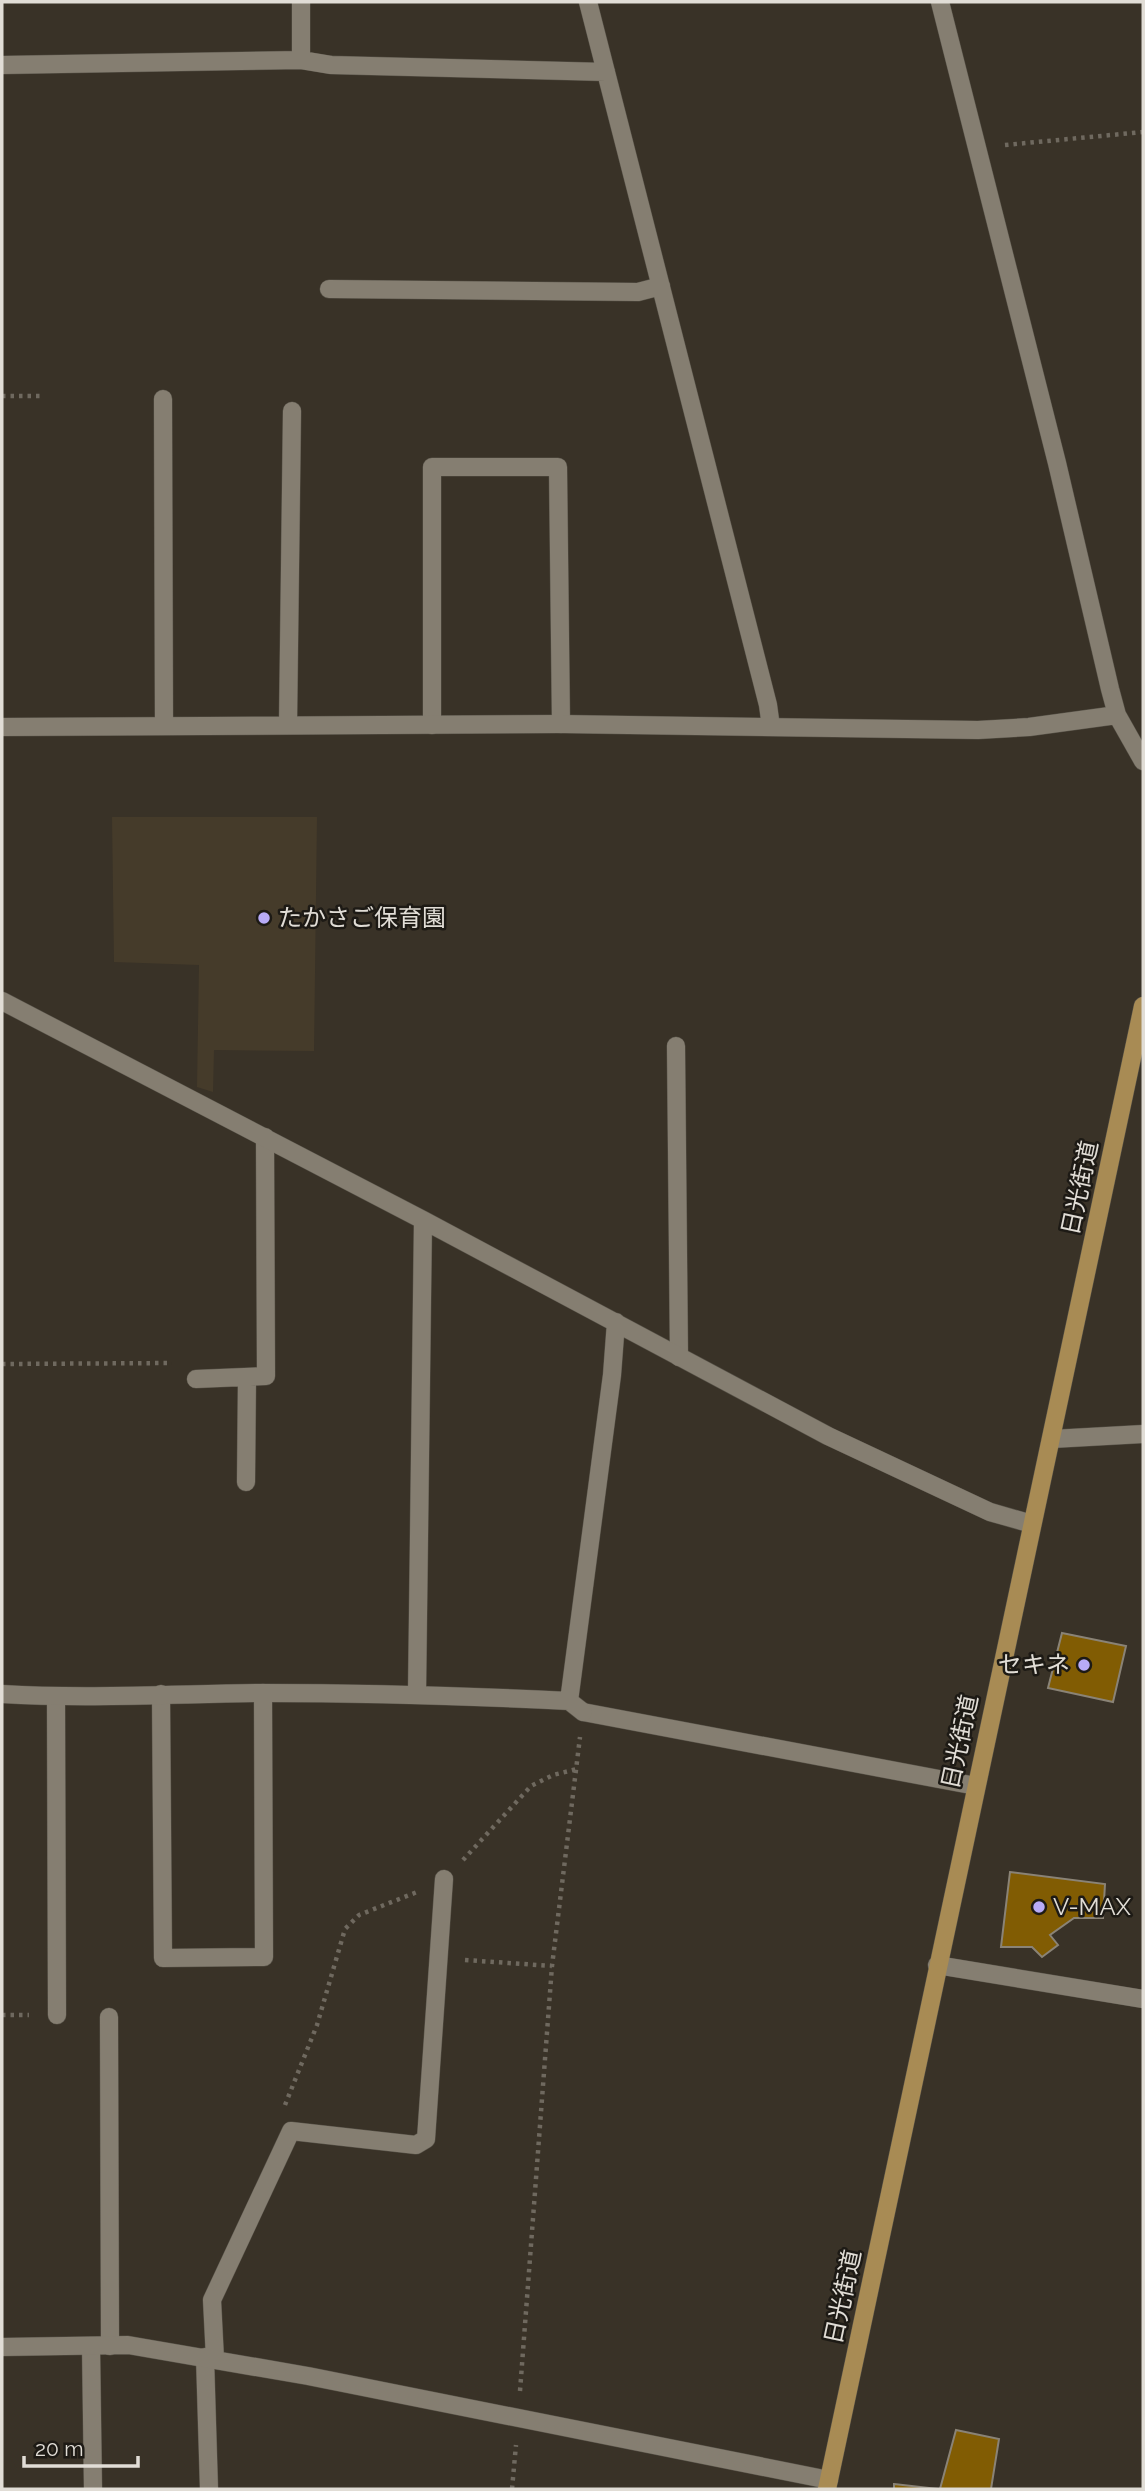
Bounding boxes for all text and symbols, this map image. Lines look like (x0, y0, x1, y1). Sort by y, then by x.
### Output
place label: たかさご保育園 (278, 903, 446, 932)
marker: たかさご保育園 (256, 910, 272, 926)
street label: 日光街道 (1055, 1138, 1104, 1238)
place label: セキネ (998, 1650, 1070, 1679)
marker: セキネ (1076, 1657, 1092, 1673)
street label: 日光街道 (935, 1692, 984, 1792)
place label: V-MAX (1053, 1892, 1132, 1921)
marker: V-MAX (1031, 1899, 1047, 1915)
street label: 日光街道 (818, 2247, 867, 2347)
scale bar (24, 2424, 138, 2468)
text: 20 m (35, 2436, 83, 2461)

